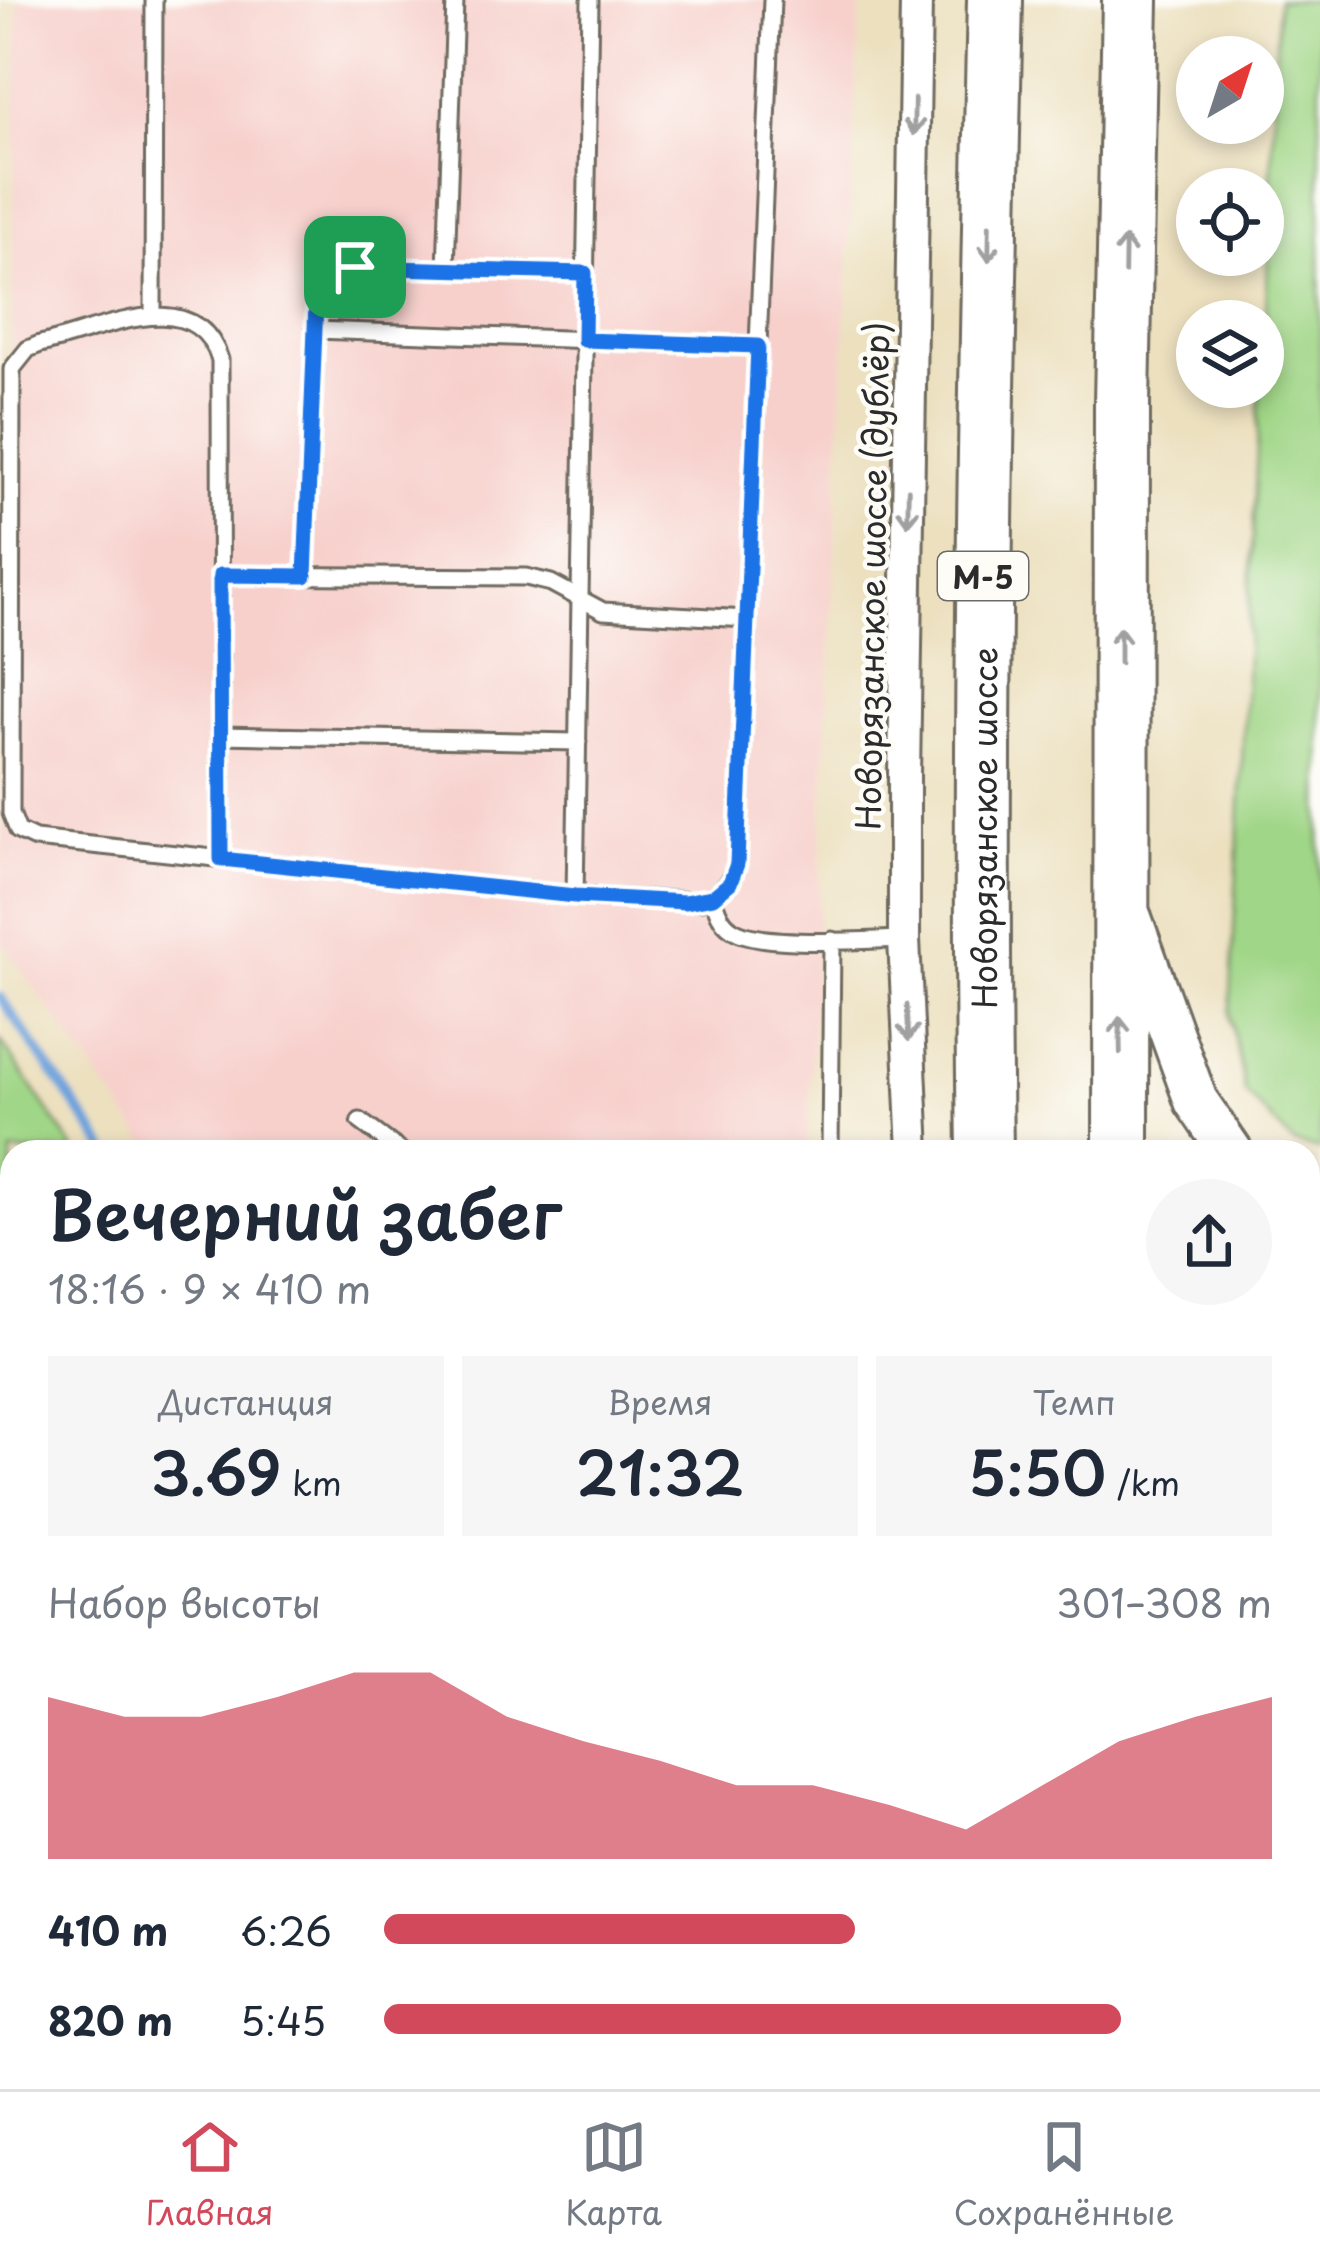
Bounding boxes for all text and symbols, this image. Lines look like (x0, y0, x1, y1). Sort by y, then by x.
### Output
north arrow (1176, 36, 1284, 144)
map controls (1176, 36, 1284, 408)
one-way arrow (902, 97, 925, 136)
button: locate (1176, 168, 1284, 276)
pin (304, 216, 406, 318)
one-way arrow (978, 223, 1001, 262)
icon: arrive (322, 234, 388, 300)
one-way arrow (1113, 236, 1136, 275)
button: layers (1176, 300, 1284, 408)
street label: Новорязанское шоссе (дублёр) (842, 321, 900, 831)
one-way arrow (897, 487, 919, 526)
road number: М-5 (938, 552, 1028, 600)
one-way arrow (1109, 626, 1131, 665)
street label: Новорязанское шоссе (958, 647, 1009, 1009)
one-way arrow (897, 1003, 920, 1042)
one-way arrow (1108, 1016, 1131, 1055)
text: Вечерний забег (48, 1163, 562, 1262)
button: share (1146, 1179, 1272, 1305)
text: 18:16 · 9 × 410 m (48, 1258, 371, 1317)
text: Дистанция (158, 1376, 334, 1426)
text: Время (607, 1376, 713, 1426)
text: Темп (1032, 1376, 1116, 1426)
text: 3.69 (150, 1426, 281, 1516)
text: 21:32 (576, 1426, 744, 1516)
text: 5:50 (968, 1426, 1106, 1516)
text: km (281, 1457, 342, 1507)
text: /km (1106, 1457, 1180, 1507)
text: Набор высоты (48, 1572, 321, 1631)
text: 301–308 m (1056, 1572, 1272, 1631)
text: 410 m (48, 1900, 168, 1959)
text: 6:26 (240, 1900, 332, 1959)
text: 820 m (48, 1990, 173, 2049)
text: 5:45 (240, 1990, 326, 2049)
tab: Главная (146, 2114, 274, 2236)
tab: Карта (565, 2114, 662, 2236)
tab: Сохранённые (954, 2114, 1174, 2236)

